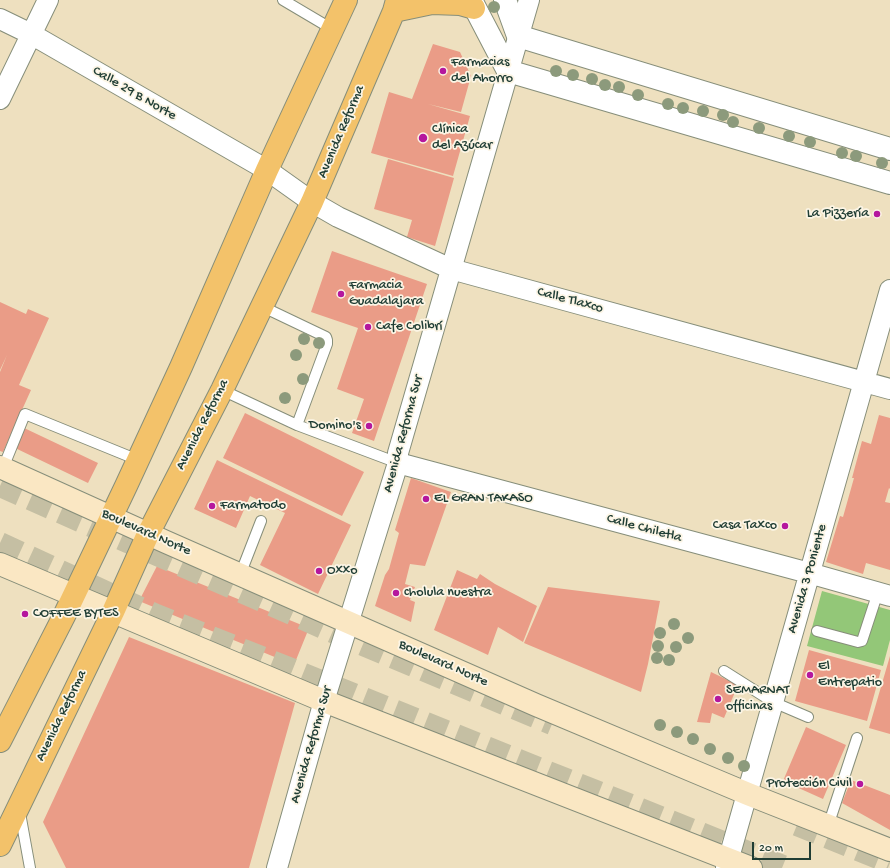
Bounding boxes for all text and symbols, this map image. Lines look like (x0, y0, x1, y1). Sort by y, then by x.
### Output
place label: Farmacias del Ahorro (451, 55, 513, 88)
street label: Calle 29 B Norte (89, 63, 179, 125)
marker: Farmacias del Ahorro (438, 66, 448, 76)
street label: Avenida Reforma (315, 83, 369, 181)
place label: Clínica del Azúcar (432, 122, 492, 154)
marker: Clínica del Azúcar (417, 132, 429, 144)
place label: La Pizzería (807, 206, 869, 222)
marker: La Pizzería (872, 209, 882, 219)
place label: Farmacia Guadalajara (349, 278, 424, 310)
street label: Calle Tlaxco (535, 284, 605, 318)
marker: Farmacia Guadalajara (336, 289, 346, 299)
place label: Cafe Colibrí (376, 319, 443, 335)
marker: Cafe Colibrí (363, 322, 373, 332)
street label: Avenida Reforma Sur (380, 374, 428, 494)
street label: Avenida Reforma (173, 377, 233, 473)
place label: Domino's (309, 418, 361, 434)
marker: Domino's (364, 421, 374, 431)
place label: EL GRAN TAKASO (434, 491, 533, 507)
marker: EL GRAN TAKASO (421, 494, 431, 504)
place label: Farmatodo (220, 498, 286, 514)
marker: Farmatodo (207, 501, 217, 511)
street label: Boulevard Norte (99, 506, 193, 560)
street label: Calle Chiletla (605, 511, 683, 547)
place label: Casa Taxco (713, 518, 777, 534)
marker: Casa Taxco (780, 521, 790, 531)
street label: Avenida 3 Poniente (784, 523, 832, 635)
place label: Oxxo (327, 563, 357, 579)
marker: Oxxo (314, 566, 324, 576)
place label: cholula nuestra (404, 585, 491, 601)
marker: cholula nuestra (391, 588, 401, 598)
place label: COFFEE BYTES (33, 606, 118, 622)
marker: COFFEE BYTES (20, 609, 30, 619)
street label: Boulevard Norte (396, 637, 490, 691)
place label: El Entrepatio (818, 659, 882, 692)
street label: Avenida Reforma (33, 668, 91, 764)
marker: El Entrepatio (805, 670, 815, 680)
place label: SEMARNAT officinas (726, 683, 789, 716)
street label: Avenida Reforma Sur (287, 685, 337, 805)
marker: SEMARNAT officinas (713, 694, 723, 704)
place label: Protección Civil (766, 776, 852, 792)
marker: Protección Civil (855, 779, 865, 789)
scale bar (754, 834, 813, 860)
text: 20 m (759, 842, 783, 856)

